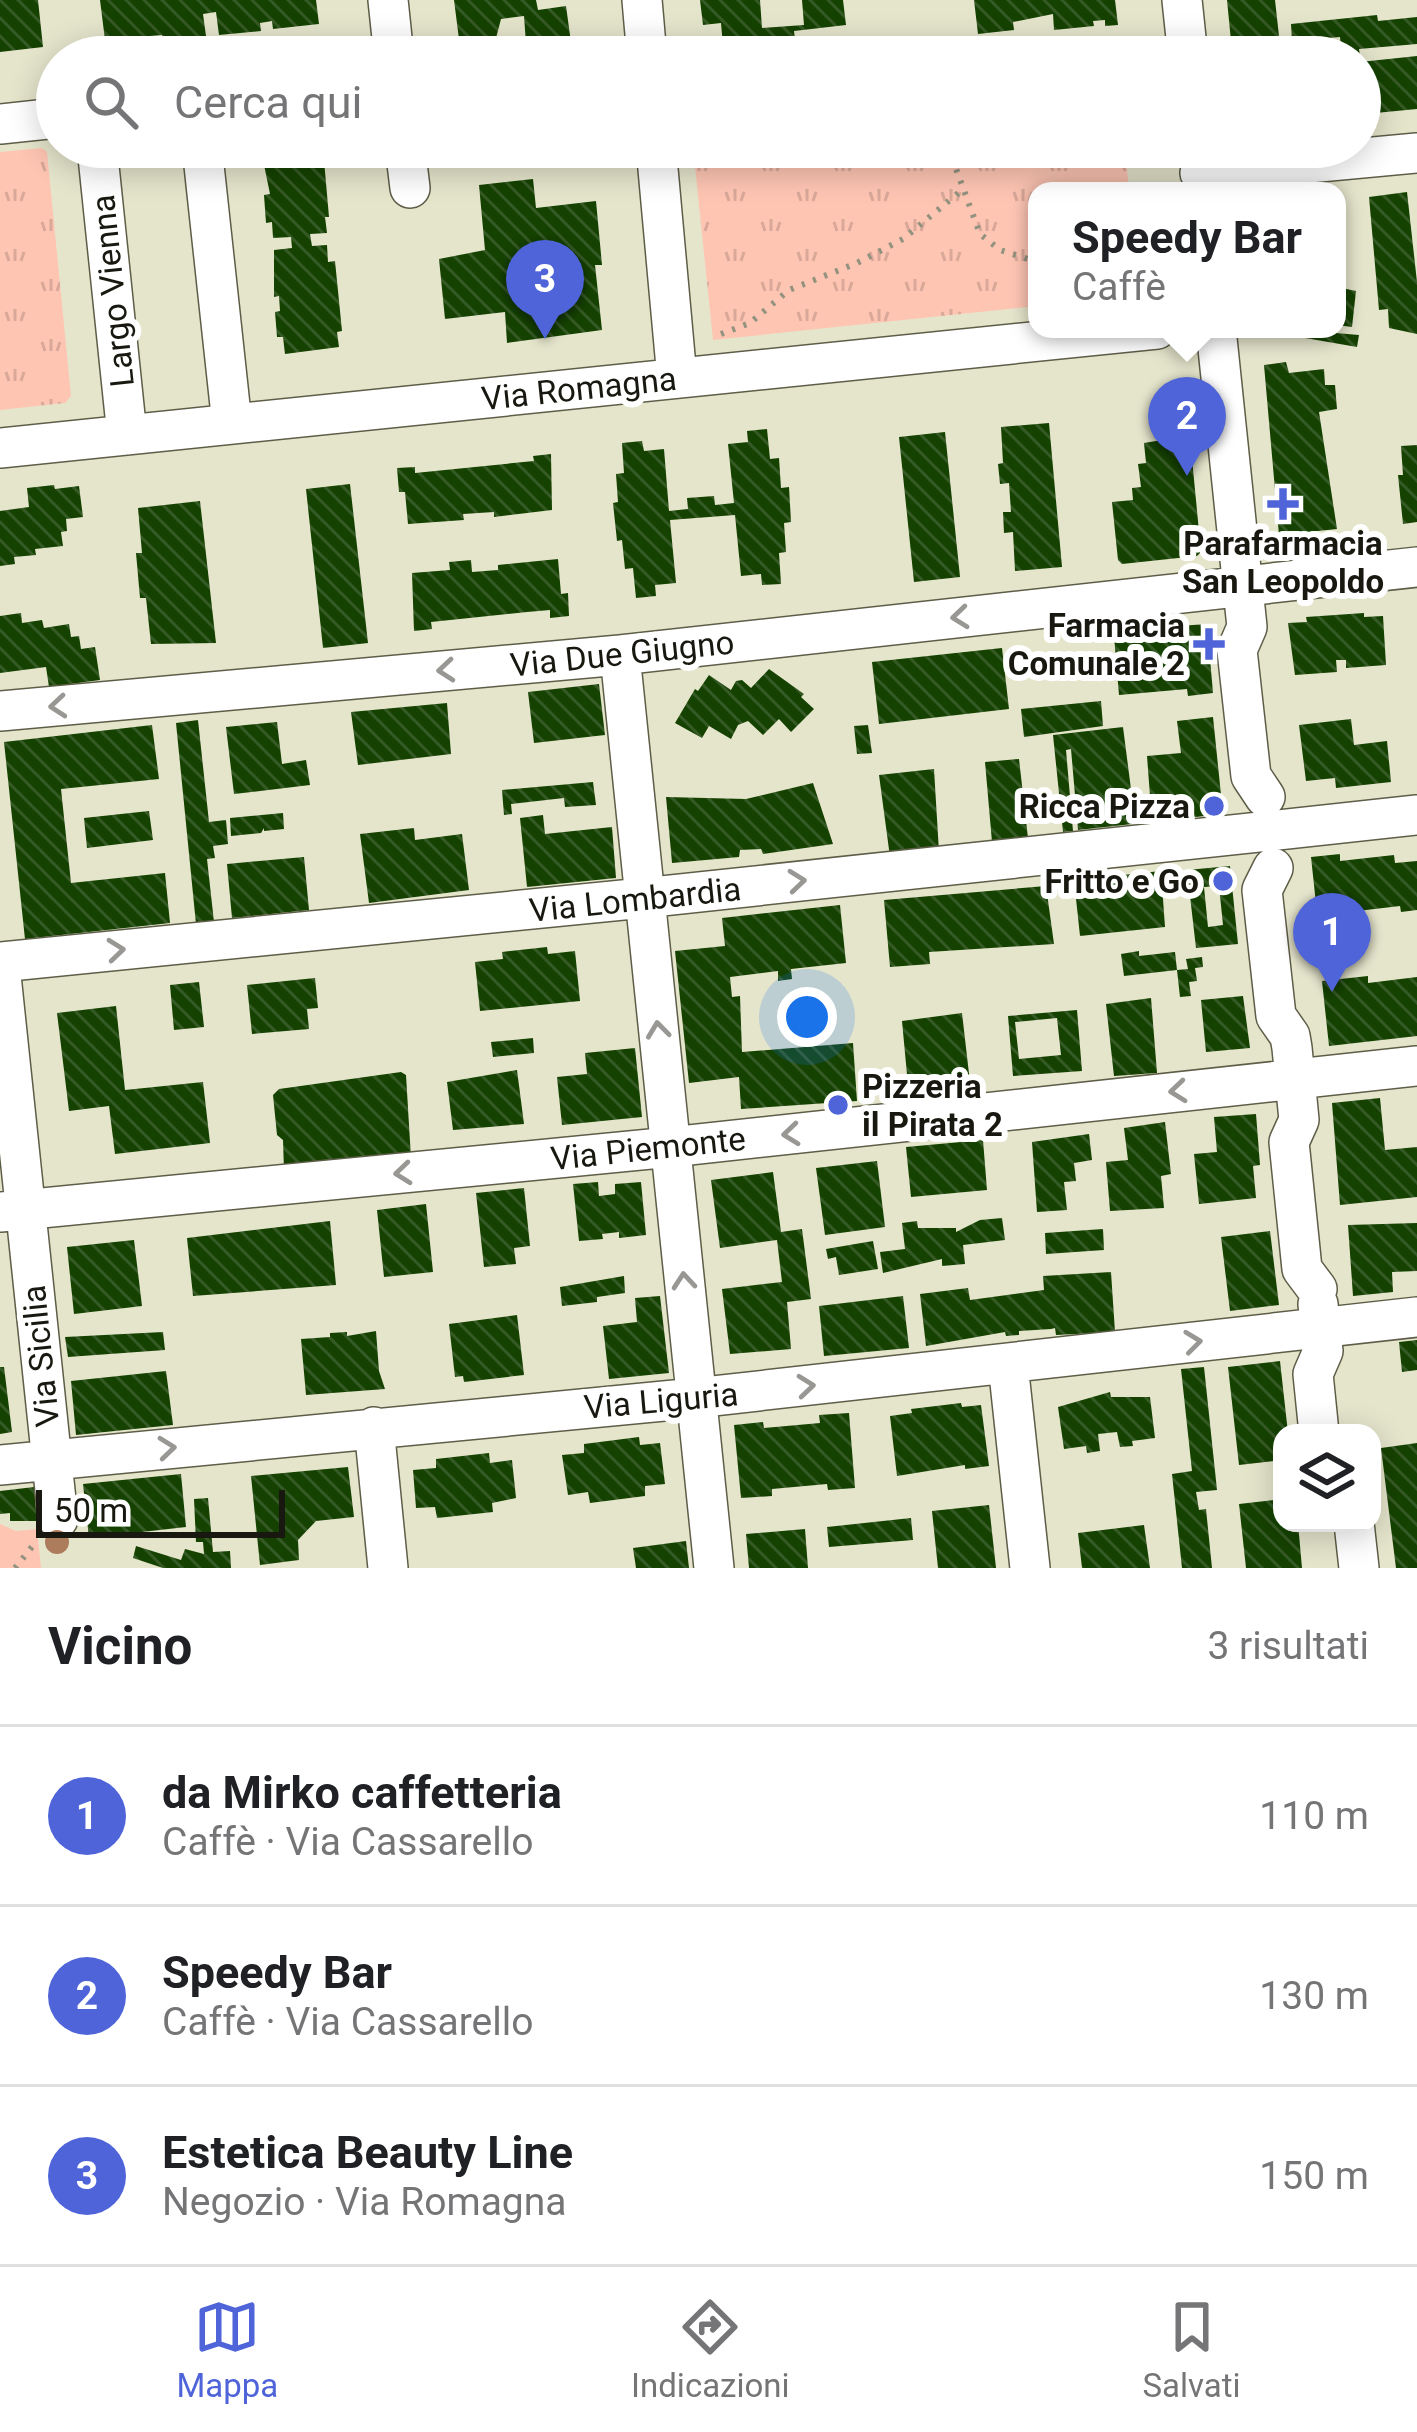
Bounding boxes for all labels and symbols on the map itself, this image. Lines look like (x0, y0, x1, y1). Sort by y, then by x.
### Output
street label: Largo Vienna (83, 193, 142, 389)
pin: 3 (506, 240, 584, 339)
street label: Via Romagna (480, 359, 679, 418)
pin: 2 (1148, 377, 1226, 476)
marker: Parafarmacia San Leopoldo (1270, 491, 1296, 517)
place label: Parafarmacia San Leopoldo (1182, 524, 1384, 601)
one-way arrow (950, 603, 969, 629)
place label: Farmacia Comunale 2 (1008, 606, 1185, 683)
street label: Via Due Giugno (508, 622, 736, 685)
marker: Farmacia Comunale 2 (1196, 631, 1222, 657)
one-way arrow (436, 657, 455, 683)
one-way arrow (48, 693, 67, 718)
place label: Ricca Pizza (1019, 787, 1190, 826)
marker: Ricca Pizza (1201, 793, 1227, 819)
place label: Fritto e Go (1045, 862, 1199, 901)
marker: Fritto e Go (1210, 868, 1236, 894)
street label: Via Lombardia (527, 869, 743, 930)
one-way arrow (787, 869, 807, 895)
pin: 1 (1293, 893, 1371, 992)
one-way arrow (107, 938, 126, 963)
your location (777, 987, 837, 1047)
one-way arrow (646, 1021, 671, 1040)
place label: Pizzeria il Pirata 2 (862, 1067, 1003, 1144)
one-way arrow (1169, 1078, 1188, 1103)
marker: Pizzeria il Pirata 2 (825, 1092, 851, 1118)
street label: Via Piemonte (549, 1119, 747, 1178)
one-way arrow (781, 1120, 801, 1146)
one-way arrow (393, 1160, 412, 1185)
one-way arrow (672, 1271, 697, 1290)
street label: Via Sicilia (14, 1283, 67, 1429)
one-way arrow (1184, 1329, 1203, 1355)
street label: Via Liguria (582, 1374, 740, 1427)
one-way arrow (797, 1374, 816, 1399)
one-way arrow (158, 1436, 177, 1461)
scale bar (36, 1484, 285, 1537)

